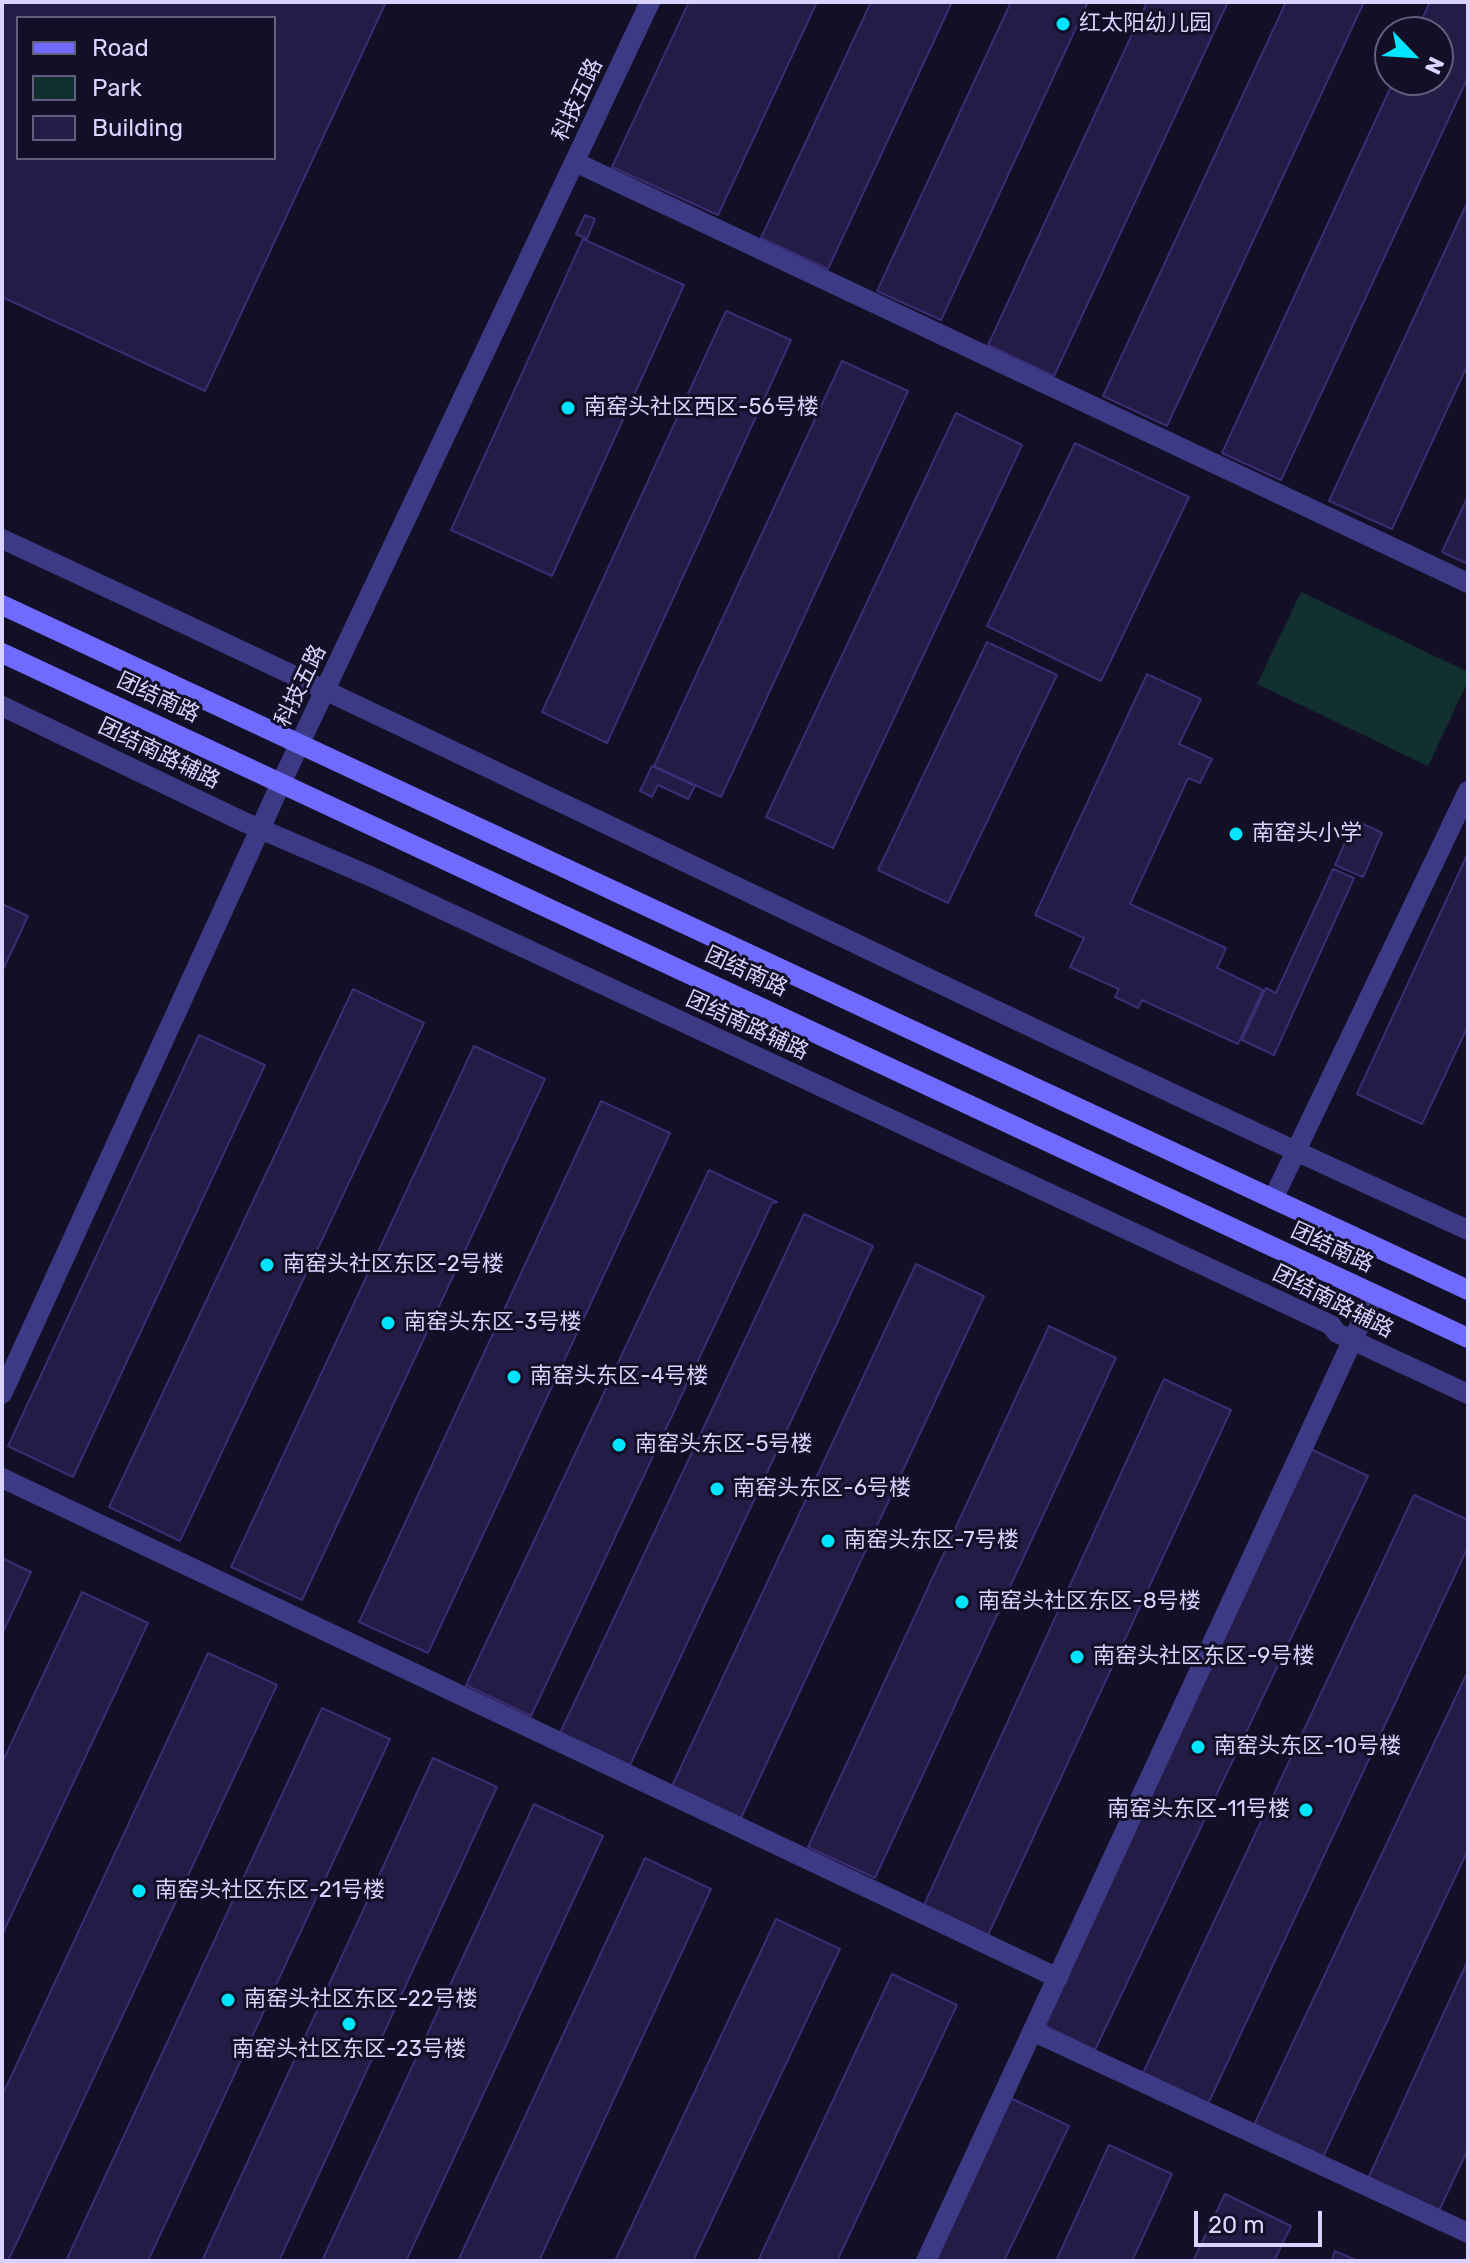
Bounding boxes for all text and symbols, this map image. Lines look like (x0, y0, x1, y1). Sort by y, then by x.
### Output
place label: 红太阳幼儿园 (1079, 11, 1211, 37)
marker: 红太阳幼儿园 (1054, 15, 1072, 33)
legend (16, 16, 276, 160)
north arrow (1374, 16, 1454, 96)
text: Road (92, 34, 149, 62)
text: N (1419, 53, 1450, 78)
street label: 科技五路 (547, 55, 609, 145)
text: Park (92, 74, 142, 102)
text: Building (92, 114, 183, 142)
place label: 南窑头社区西区-56号楼 (584, 395, 819, 421)
marker: 南窑头社区西区-56号楼 (559, 399, 577, 417)
street label: 科技五路 (270, 641, 332, 731)
street label: 团结南路 (113, 667, 203, 729)
street label: 团结南路辅路 (94, 713, 224, 795)
place label: 南窑头小学 (1252, 821, 1362, 847)
marker: 南窑头小学 (1227, 825, 1245, 843)
street label: 团结南路 (701, 941, 791, 1003)
street label: 团结南路辅路 (682, 986, 812, 1066)
street label: 团结南路 (1287, 1217, 1377, 1279)
place label: 南窑头社区东区-2号楼 (283, 1252, 504, 1278)
marker: 南窑头社区东区-2号楼 (258, 1256, 276, 1274)
street label: 团结南路辅路 (1268, 1260, 1398, 1344)
place label: 南窑头东区-3号楼 (404, 1310, 581, 1336)
marker: 南窑头东区-3号楼 (379, 1314, 397, 1332)
place label: 南窑头东区-4号楼 (530, 1364, 708, 1390)
marker: 南窑头东区-4号楼 (505, 1368, 523, 1386)
place label: 南窑头东区-5号楼 (635, 1432, 813, 1458)
marker: 南窑头东区-5号楼 (610, 1436, 628, 1454)
place label: 南窑头东区-6号楼 (733, 1476, 911, 1502)
marker: 南窑头东区-6号楼 (708, 1480, 726, 1498)
place label: 南窑头东区-7号楼 (844, 1528, 1019, 1554)
marker: 南窑头东区-7号楼 (819, 1532, 837, 1550)
place label: 南窑头社区东区-8号楼 (978, 1589, 1201, 1615)
marker: 南窑头社区东区-8号楼 (953, 1593, 971, 1611)
place label: 南窑头社区东区-9号楼 (1093, 1644, 1314, 1670)
marker: 南窑头社区东区-9号楼 (1068, 1648, 1086, 1666)
place label: 南窑头东区-10号楼 (1214, 1734, 1401, 1760)
marker: 南窑头东区-10号楼 (1189, 1738, 1207, 1756)
place label: 南窑头东区-11号楼 (1107, 1797, 1290, 1823)
marker: 南窑头东区-11号楼 (1297, 1801, 1315, 1819)
place label: 南窑头社区东区-21号楼 (155, 1878, 385, 1904)
marker: 南窑头社区东区-21号楼 (130, 1882, 148, 1900)
place label: 南窑头社区东区-22号楼 (244, 1987, 478, 2013)
marker: 南窑头社区东区-22号楼 (219, 1991, 237, 2009)
marker: 南窑头社区东区-23号楼 (340, 2015, 358, 2033)
place label: 南窑头社区东区-23号楼 (232, 2037, 466, 2063)
scale bar (1198, 2195, 1326, 2245)
text: 20 m (1208, 2211, 1265, 2239)

